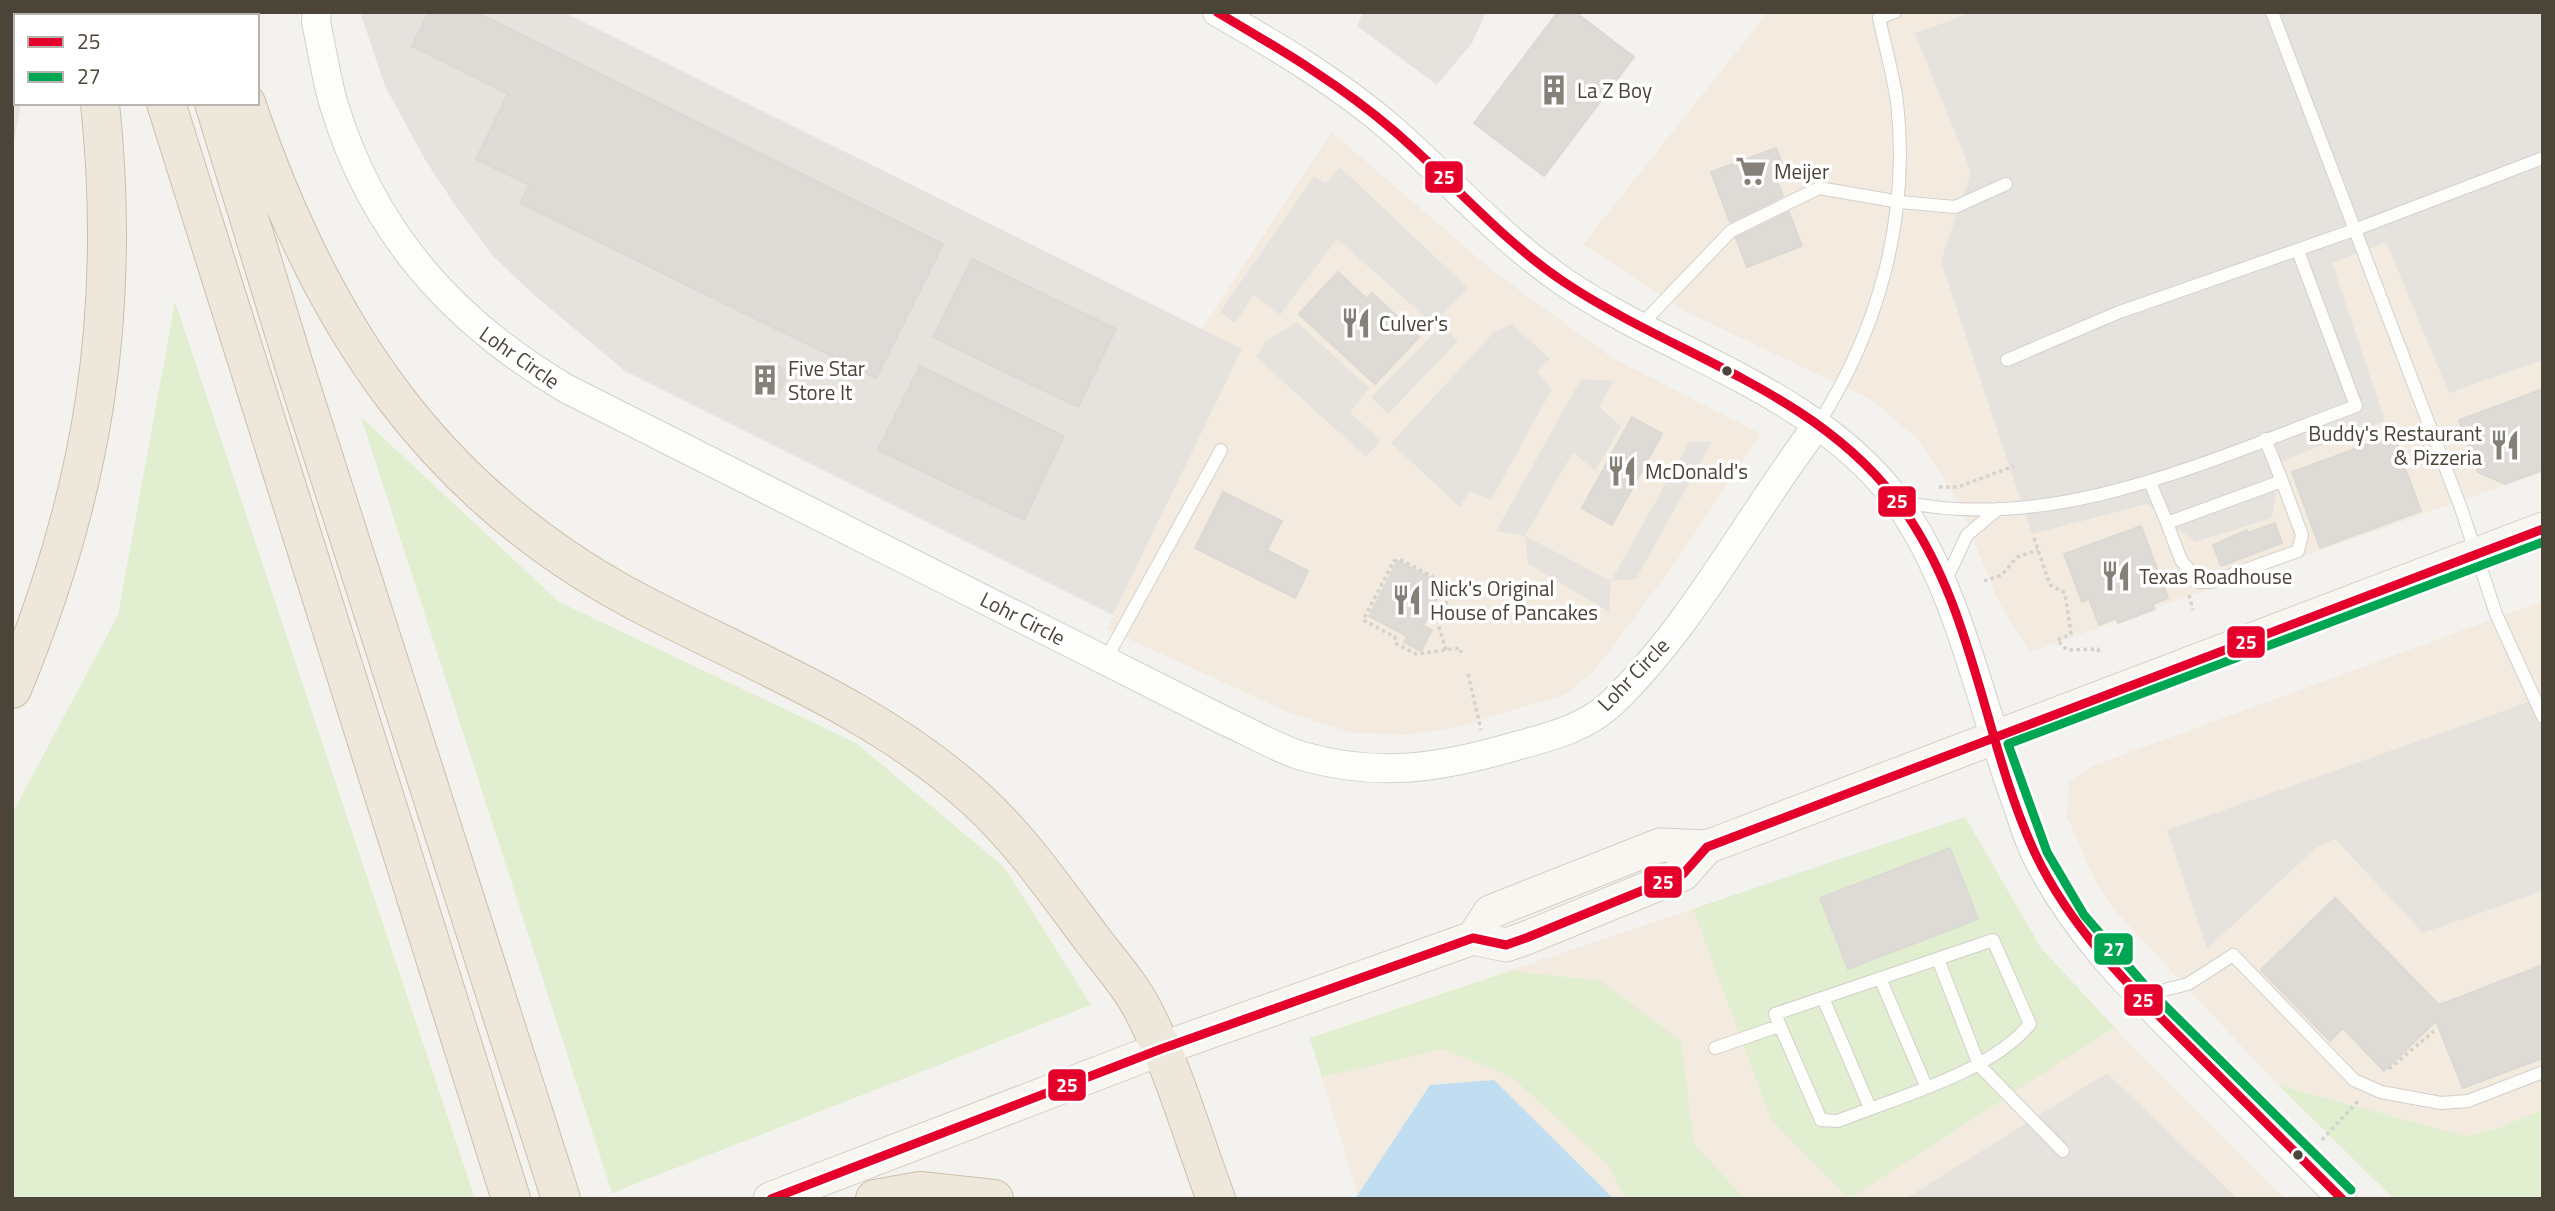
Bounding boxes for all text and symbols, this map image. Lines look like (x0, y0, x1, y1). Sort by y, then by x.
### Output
legend (14, 14, 259, 105)
text: 25 (77, 25, 101, 57)
text: 27 (77, 60, 101, 92)
building icon: La Z Boy (1537, 73, 1571, 107)
place label: La Z Boy (1577, 74, 1652, 106)
supermarket icon: Meijer (1734, 154, 1768, 188)
place label: Meijer (1774, 155, 1829, 187)
line badge: 25 (1424, 160, 1464, 194)
text: 25 (1433, 162, 1455, 191)
restaurant icon: Culver's (1339, 306, 1373, 340)
place label: Culver's (1379, 307, 1448, 339)
street label: Lohr Circle (473, 318, 567, 396)
place label: Five Star Store It (788, 352, 865, 408)
building icon: Five Star Store It (748, 363, 782, 397)
unlabelled marker (1720, 364, 1734, 378)
place label: Buddy's Restaurant & Pizzeria (2308, 417, 2483, 473)
restaurant icon: Buddy's Restaurant & Pizzeria (2488, 428, 2522, 462)
restaurant icon: McDonald's (1605, 454, 1639, 488)
place label: McDonald's (1645, 455, 1748, 487)
line badge: 25 (1877, 485, 1917, 518)
text: 25 (1886, 486, 1908, 515)
restaurant icon: Texas Roadhouse (2099, 559, 2133, 593)
place label: Texas Roadhouse (2139, 560, 2292, 592)
place label: Nick's Original House of Pancakes (1430, 572, 1598, 628)
street label: Lohr Circle (975, 583, 1071, 653)
restaurant icon: Nick's Original House of Pancakes (1390, 583, 1424, 617)
line badge: 25 (2226, 625, 2266, 659)
text: 25 (2235, 627, 2257, 656)
street label: Lohr Circle (1590, 630, 1676, 718)
line badge: 25 (1643, 865, 1683, 899)
text: 25 (1652, 867, 1674, 896)
line badge: 27 (2093, 932, 2134, 966)
text: 27 (2103, 934, 2125, 963)
line badge: 25 (2123, 983, 2164, 1017)
text: 25 (2132, 985, 2154, 1014)
line badge: 25 (1047, 1068, 1087, 1102)
text: 25 (1056, 1070, 1078, 1099)
unlabelled marker (2291, 1148, 2305, 1162)

